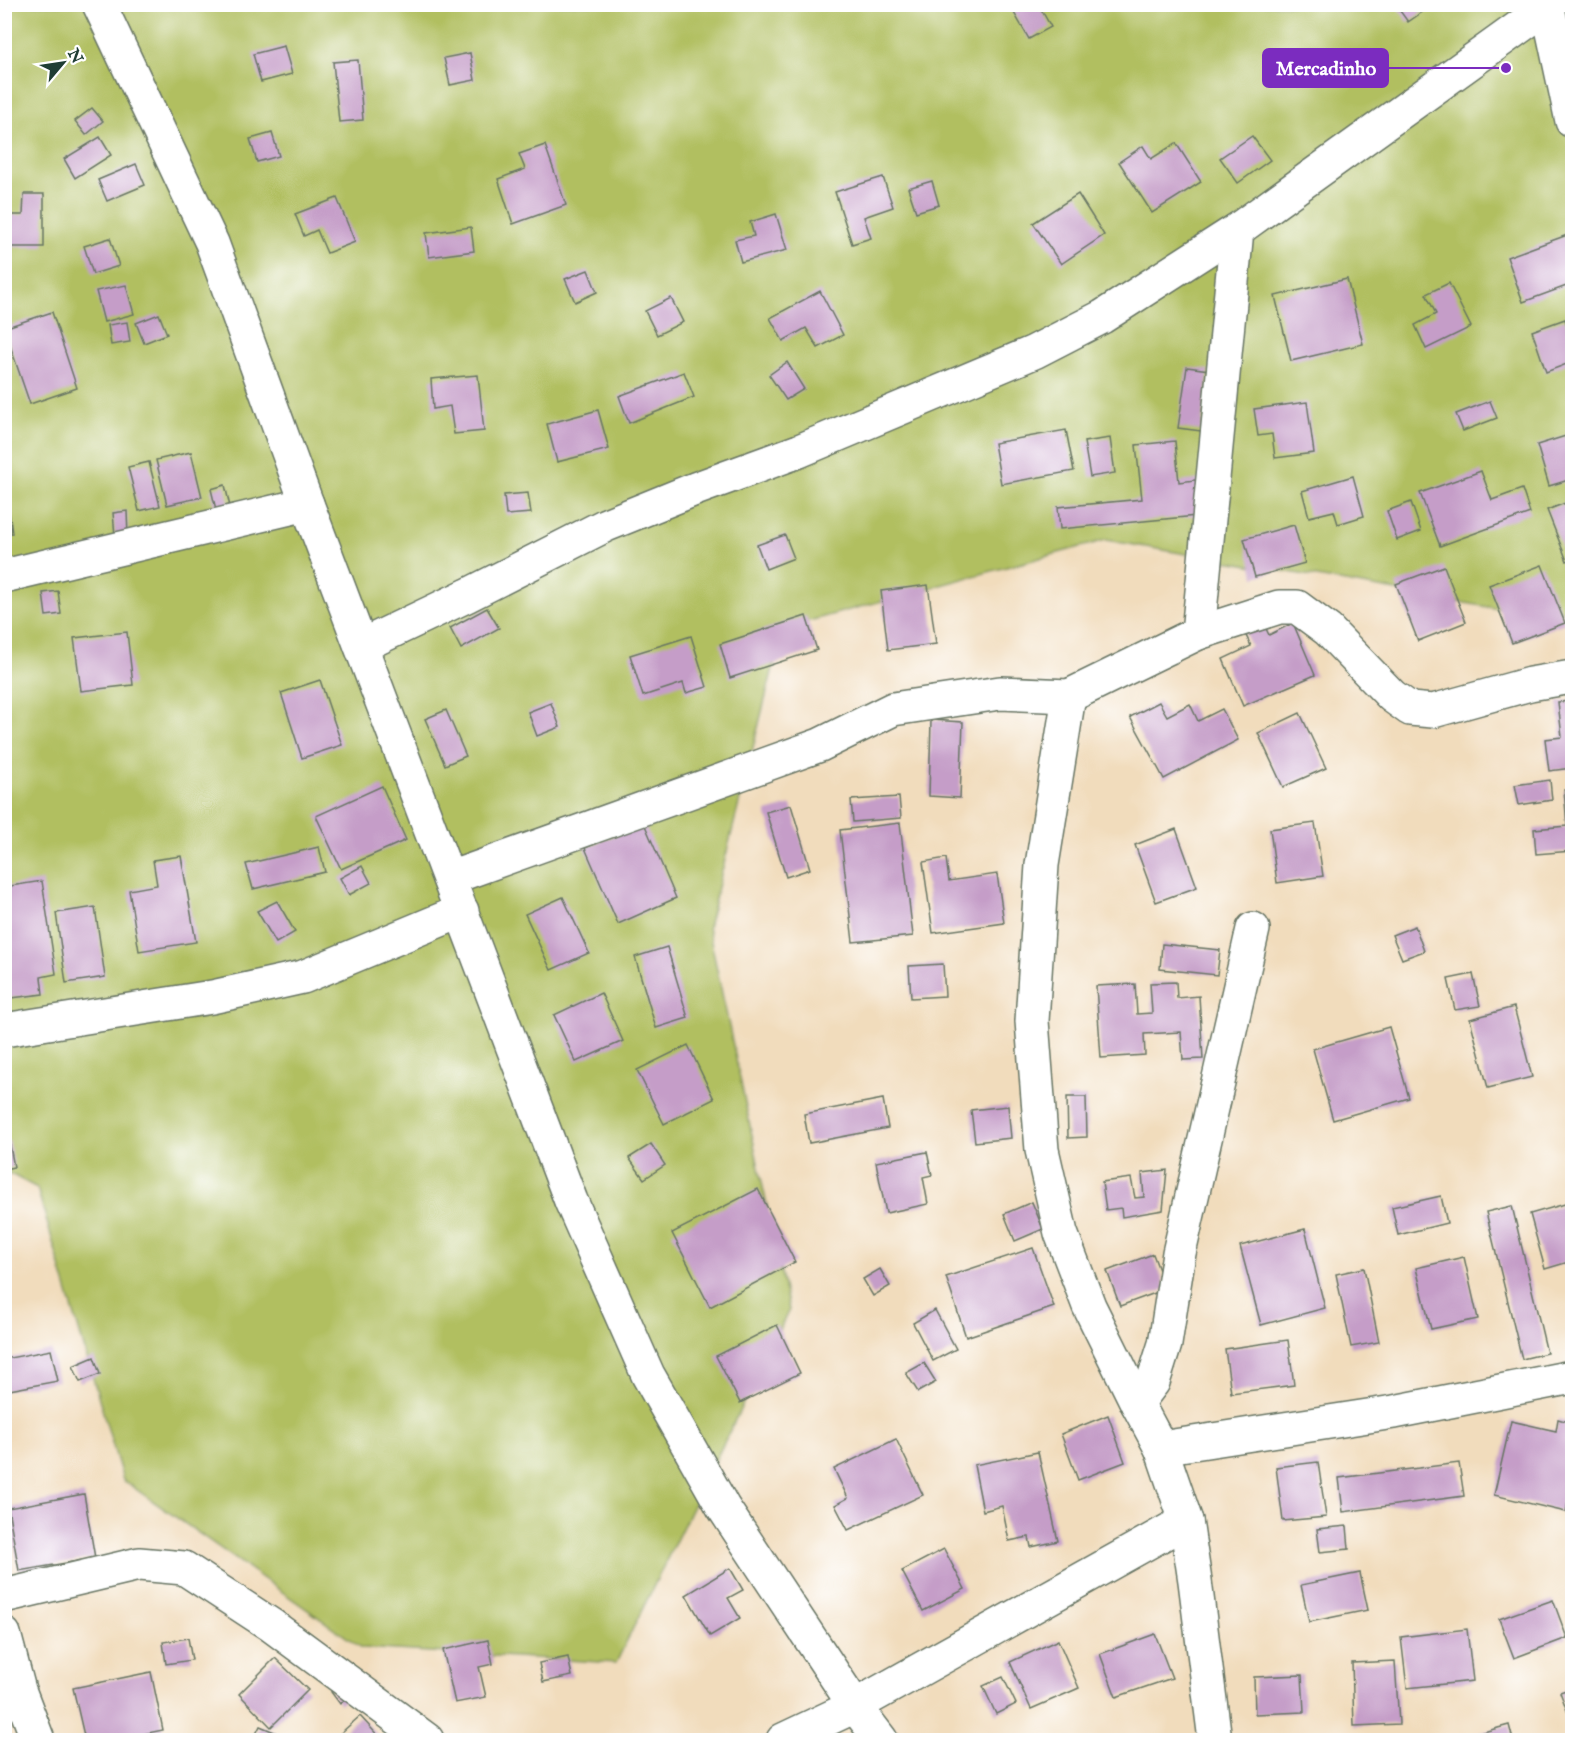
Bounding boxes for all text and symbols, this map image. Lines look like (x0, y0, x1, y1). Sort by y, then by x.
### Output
north arrow (33, 33, 93, 93)
text: N (62, 45, 87, 68)
callout: Mercadinho (1263, 49, 1388, 87)
text: Mercadinho (1276, 57, 1376, 82)

